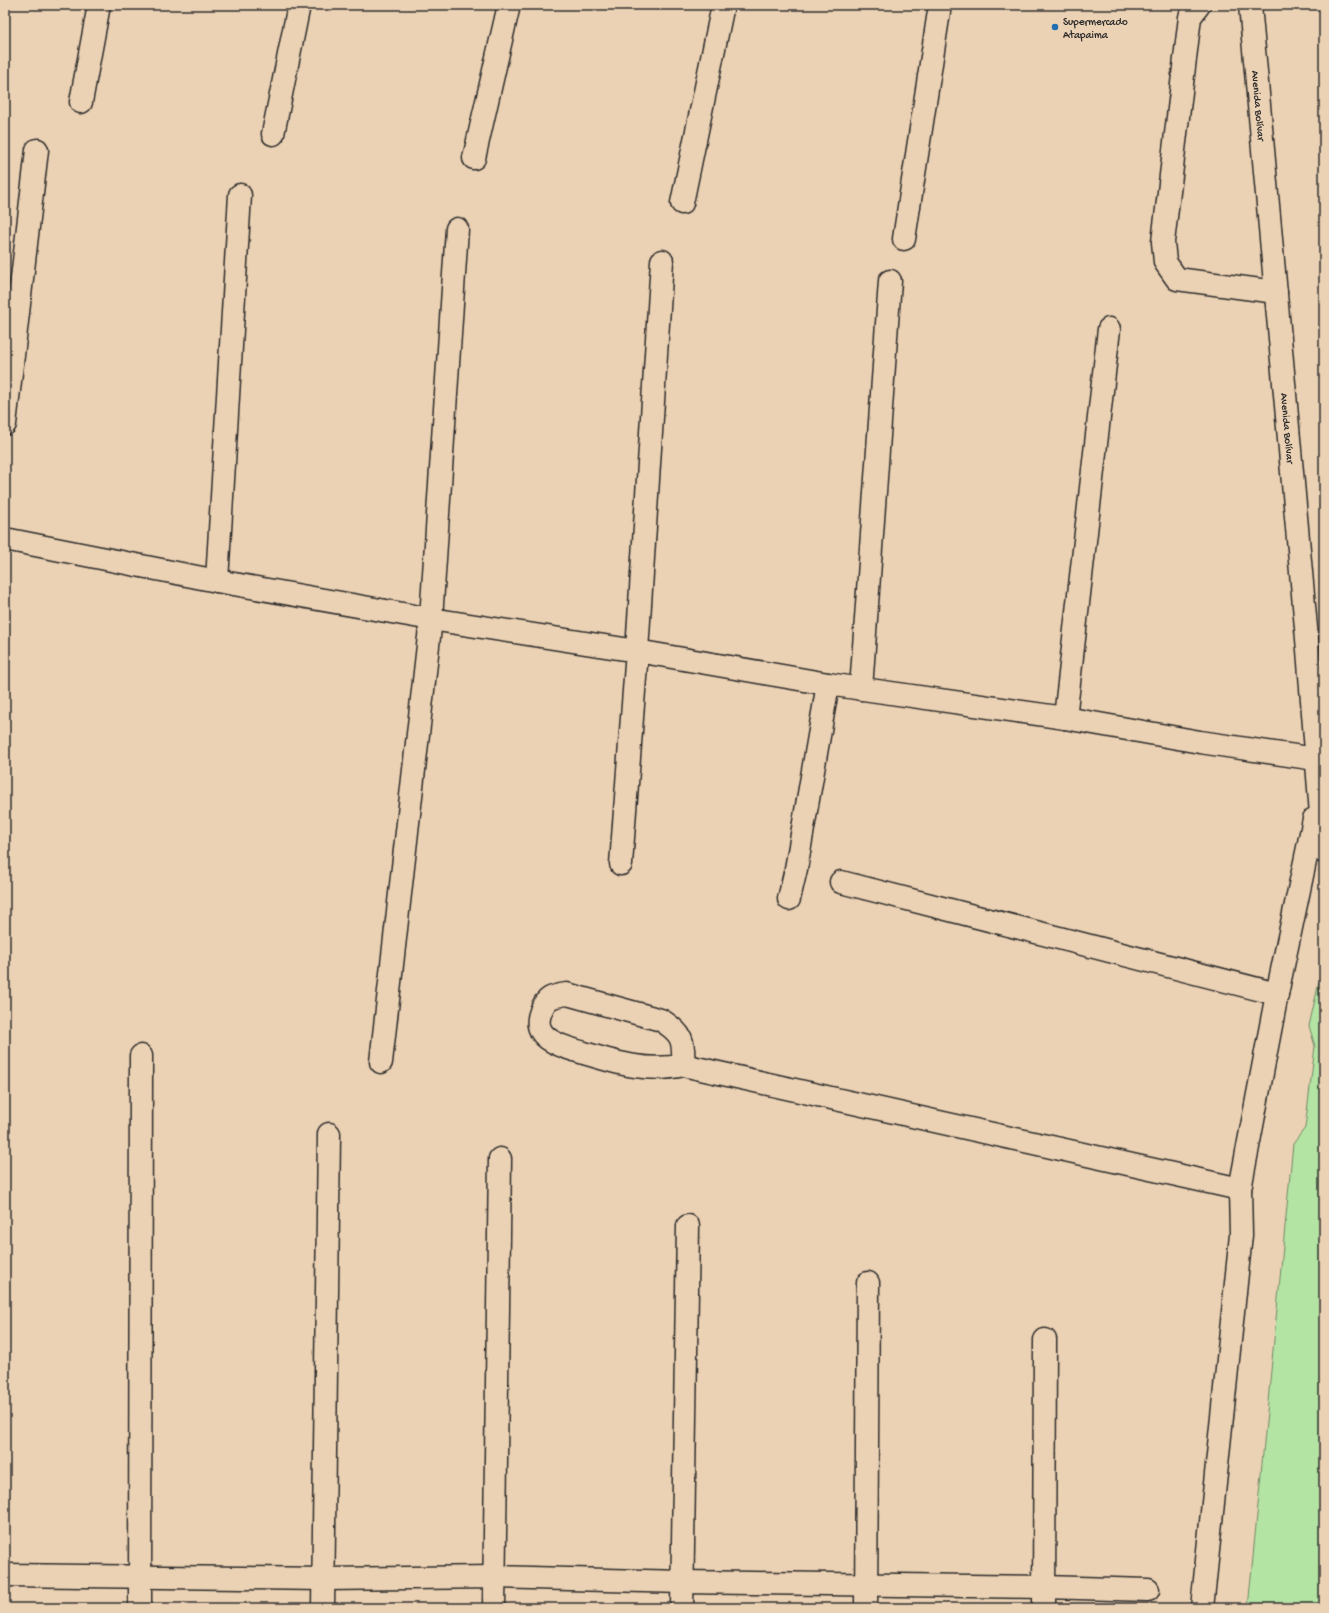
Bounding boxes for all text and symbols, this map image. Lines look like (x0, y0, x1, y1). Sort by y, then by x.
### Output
place label: Supermercado Atapaima (1063, 17, 1128, 42)
marker: Supermercado Atapaima (1050, 22, 1060, 32)
street label: Avenida Bolívar (1248, 70, 1266, 143)
street label: Avenida Bolívar (1277, 393, 1295, 465)

